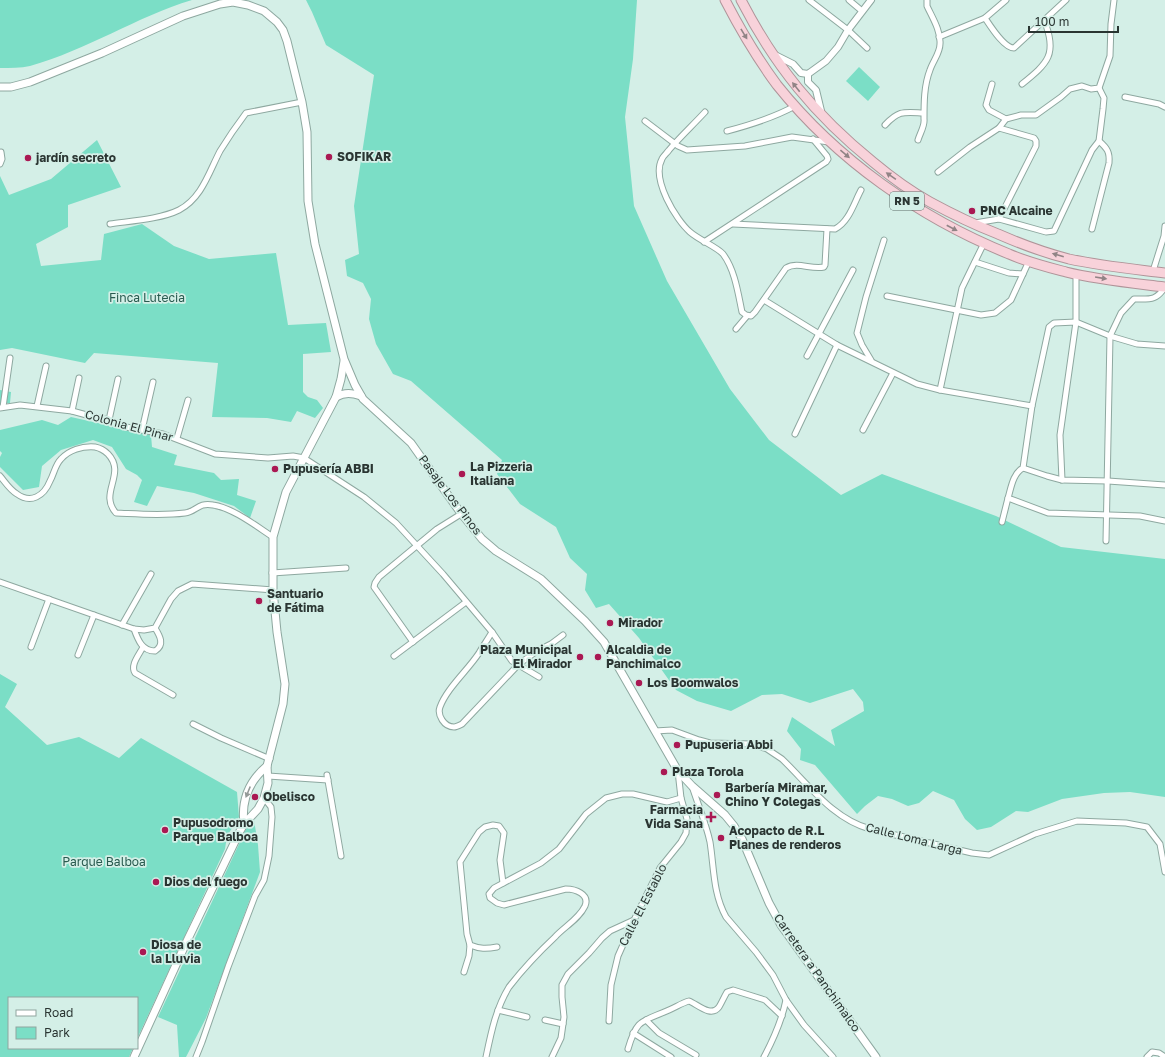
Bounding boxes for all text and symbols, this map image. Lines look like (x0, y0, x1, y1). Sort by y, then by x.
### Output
scale bar (1029, 8, 1118, 34)
text: 100 m (1035, 14, 1069, 29)
one-way arrow (740, 28, 747, 40)
one-way arrow (792, 81, 800, 92)
place label: SOFIKAR (337, 149, 391, 164)
place label: jardín secreto (35, 150, 116, 165)
one-way arrow (839, 150, 850, 159)
marker: SOFIKAR (324, 152, 334, 162)
marker: jardín secreto (23, 153, 33, 163)
one-way arrow (885, 172, 896, 180)
road number: RN 5 (890, 192, 924, 210)
place label: PNC Alcaine (980, 203, 1053, 218)
marker: PNC Alcaine (967, 206, 977, 216)
one-way arrow (946, 225, 957, 231)
one-way arrow (1051, 252, 1063, 258)
one-way arrow (1094, 275, 1107, 281)
park label: Finca Lutecia (109, 290, 185, 305)
street label: Colonia El Pinar (83, 407, 175, 445)
street label: Pasaje Los Pinos (415, 452, 485, 538)
place label: La Pizzeria Italiana (470, 459, 533, 488)
place label: Pupusería ABBI (283, 461, 374, 476)
marker: Pupusería ABBI (270, 464, 280, 474)
marker: La Pizzeria Italiana (457, 469, 467, 479)
place label: Santuario de Fátima (267, 586, 324, 615)
marker: Santuario de Fátima (254, 596, 264, 606)
place label: Mirador (618, 615, 663, 630)
marker: Mirador (605, 618, 615, 628)
place label: Plaza Municipal El Mirador (480, 642, 572, 671)
place label: Alcaldia de Panchimalco (606, 642, 681, 671)
marker: Plaza Municipal El Mirador (575, 652, 585, 662)
marker: Alcaldia de Panchimalco (593, 652, 603, 662)
place label: Los Boomwalos (647, 675, 739, 690)
marker: Los Boomwalos (634, 678, 644, 688)
place label: Pupuseria Abbi (685, 737, 773, 752)
marker: Pupuseria Abbi (672, 740, 682, 750)
place label: Plaza Torola (672, 764, 744, 779)
marker: Plaza Torola (659, 767, 669, 777)
place label: Barbería Miramar, Chino Y Colegas (725, 780, 828, 809)
one-way arrow (244, 786, 250, 798)
place label: Obelisco (263, 789, 315, 804)
marker: Barbería Miramar, Chino Y Colegas (712, 790, 722, 800)
marker: Obelisco (250, 792, 260, 802)
place label: Farmacia Vida Sana (645, 802, 703, 831)
marker: Farmacia Vida Sana (706, 812, 716, 822)
place label: Pupusodromo Parque Balboa (173, 815, 258, 844)
street label: Calle Loma Larga (864, 819, 964, 858)
place label: Acopacto de R.L Planes de renderos (729, 823, 842, 852)
marker: Pupusodromo Parque Balboa (160, 825, 170, 835)
marker: Acopacto de R.L Planes de renderos (716, 833, 726, 843)
park label: Parque Balboa (62, 854, 146, 869)
street label: Calle El Establo (615, 861, 670, 948)
place label: Dios del fuego (164, 874, 247, 889)
marker: Dios del fuego (151, 877, 161, 887)
street label: Carretera a Panchimalco (771, 911, 864, 1035)
place label: Diosa de la Lluvia (151, 937, 201, 966)
marker: Diosa de la Lluvia (138, 947, 148, 957)
legend (8, 997, 138, 1049)
text: Road (44, 1005, 73, 1020)
text: Park (44, 1025, 70, 1040)

